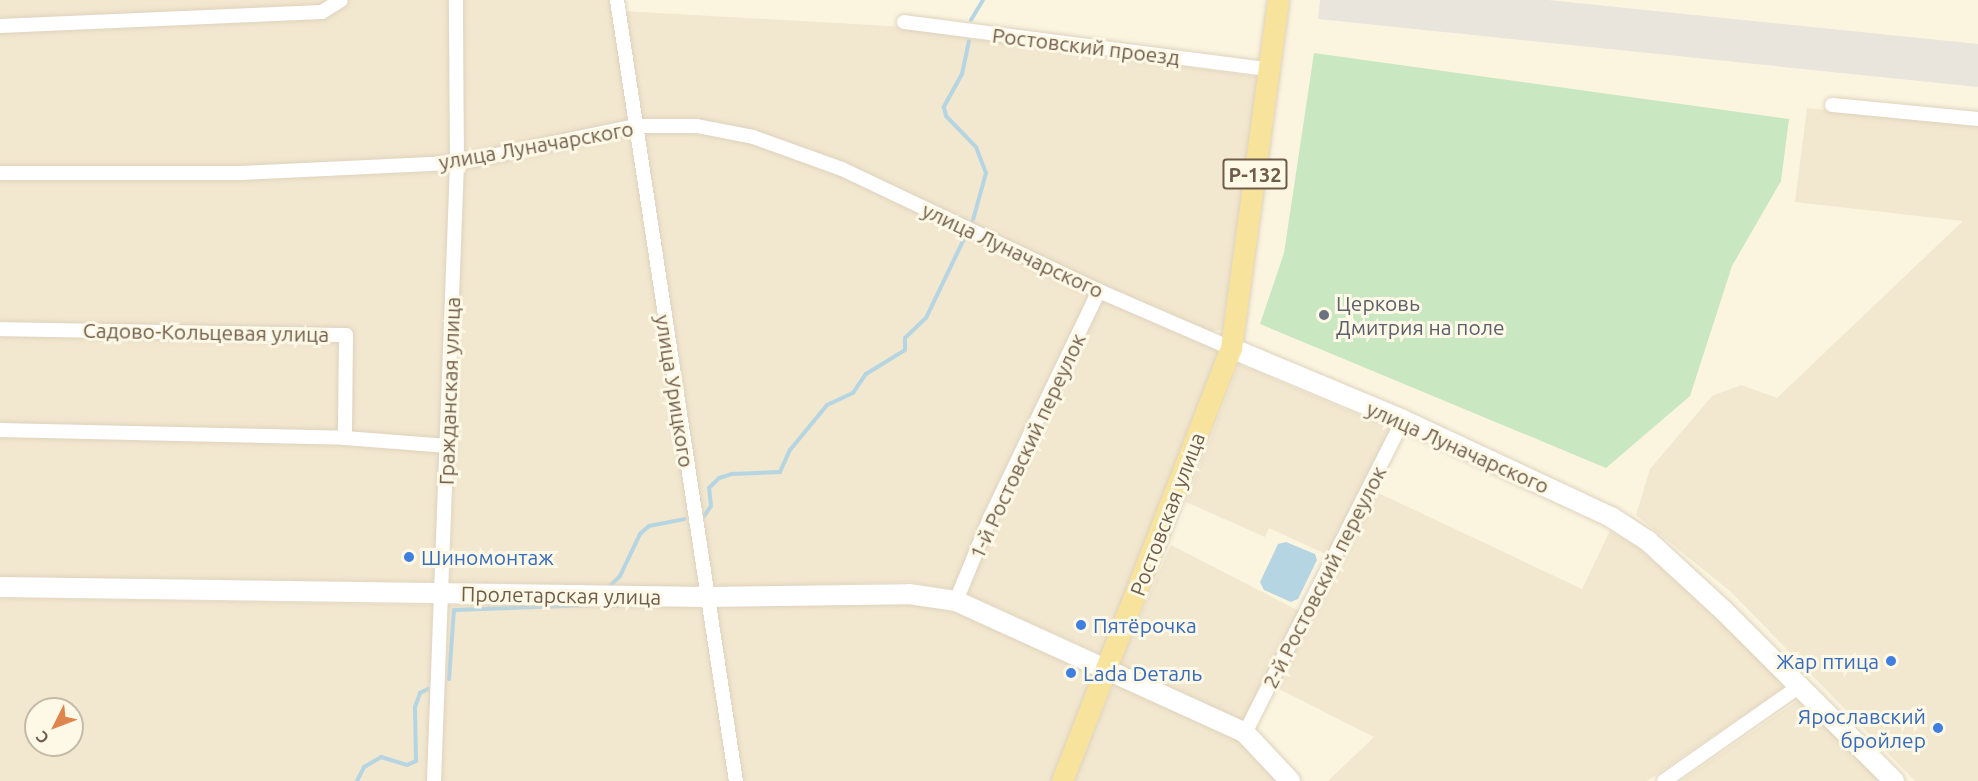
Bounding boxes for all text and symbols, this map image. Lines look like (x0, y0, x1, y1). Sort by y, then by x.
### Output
street label: Ростовский проезд (991, 22, 1181, 70)
street label: улица Луначарского (437, 115, 635, 175)
road number: Р-132 (1222, 157, 1288, 191)
street label: улица Луначарского (918, 197, 1108, 303)
place label: Церковь Дмитрия на поле (1336, 290, 1505, 340)
street label: Гражданская улица (433, 297, 465, 485)
marker: Церковь Дмитрия на поле (1317, 308, 1331, 322)
street label: улица Урицкого (650, 313, 700, 469)
street label: Садово-Кольцевая улица (83, 317, 329, 347)
street label: 1-й Ростовский переулок (964, 329, 1090, 563)
street label: улица Луначарского (1363, 395, 1553, 499)
street label: Ростовская улица (1124, 429, 1210, 599)
street label: 2-й Ростовский переулок (1257, 462, 1391, 692)
place label: Шиномонтаж (421, 544, 554, 570)
marker: Шиномонтаж (402, 550, 416, 564)
street label: Пролетарская улица (461, 581, 661, 609)
place label: Пятёрочка (1093, 612, 1197, 638)
marker: Пятёрочка (1074, 618, 1088, 632)
place label: Жар птица (1776, 648, 1879, 674)
marker: Жар птица (1884, 654, 1898, 668)
place label: Lada Dеталь (1083, 660, 1202, 686)
marker: Lada Dеталь (1064, 666, 1078, 680)
north arrow (24, 697, 84, 757)
place label: Ярославский бройлер (1798, 703, 1926, 753)
marker: Ярославский бройлер (1931, 721, 1945, 735)
text: С (32, 728, 52, 748)

